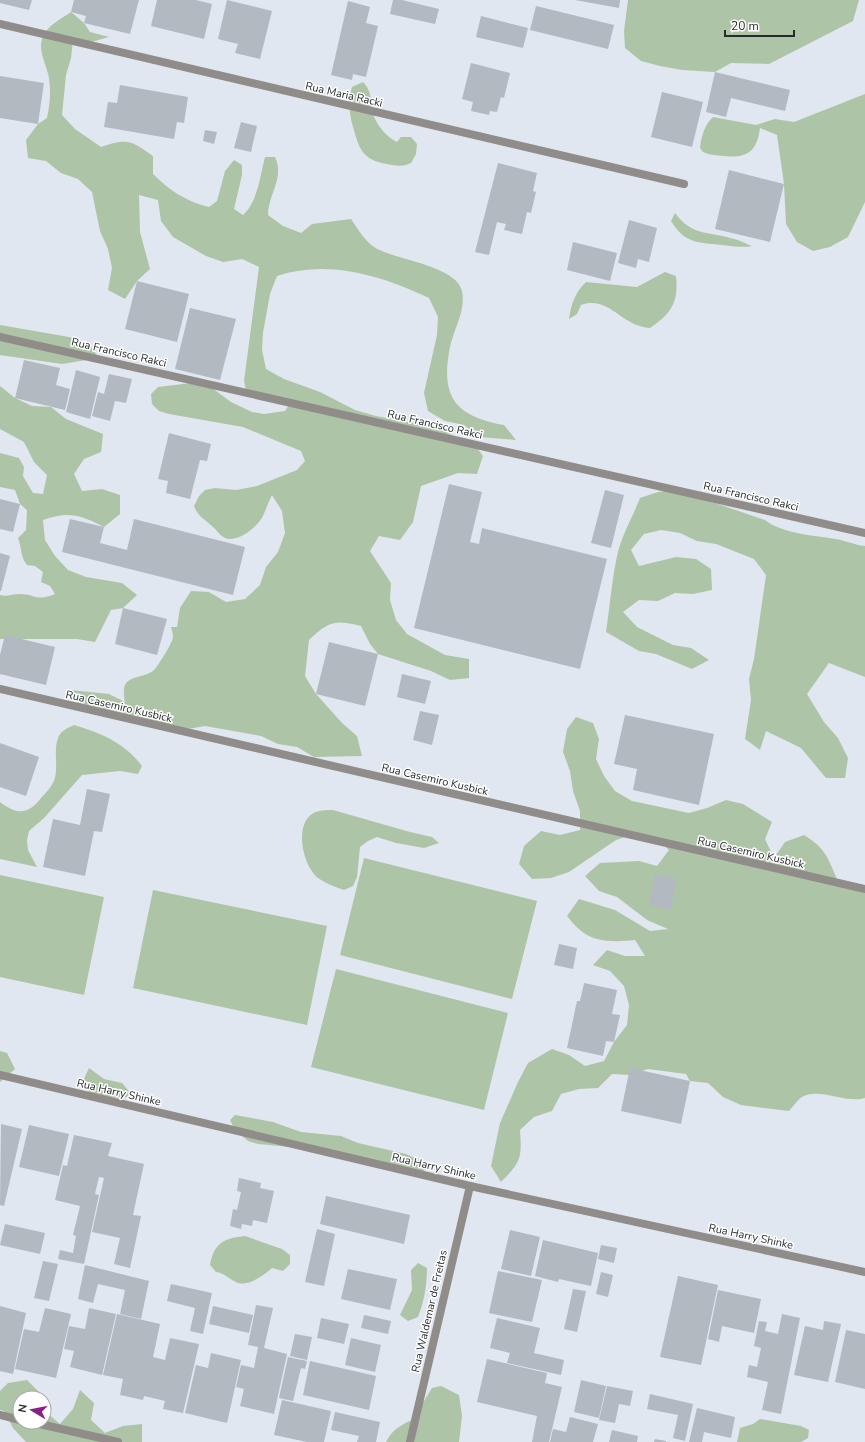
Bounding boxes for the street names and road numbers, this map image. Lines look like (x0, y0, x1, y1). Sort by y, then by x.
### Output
street label: Rua Maria Racki (304, 78, 384, 111)
street label: Rua Francisco Rakci (70, 334, 168, 371)
street label: Rua Francisco Rakci (386, 406, 484, 443)
street label: Rua Francisco Rakci (702, 478, 800, 515)
street label: Rua Casemiro Kusbick (64, 687, 174, 726)
street label: Rua Casemiro Kusbick (380, 760, 490, 799)
street label: Rua Casemiro Kusbick (696, 833, 806, 872)
street label: Rua Harry Shinke (75, 1075, 163, 1110)
street label: Rua Harry Shinke (390, 1149, 478, 1184)
street label: Rua Harry Shinke (707, 1220, 795, 1253)
street label: Rua Waldemar de Freitas (408, 1248, 451, 1374)

